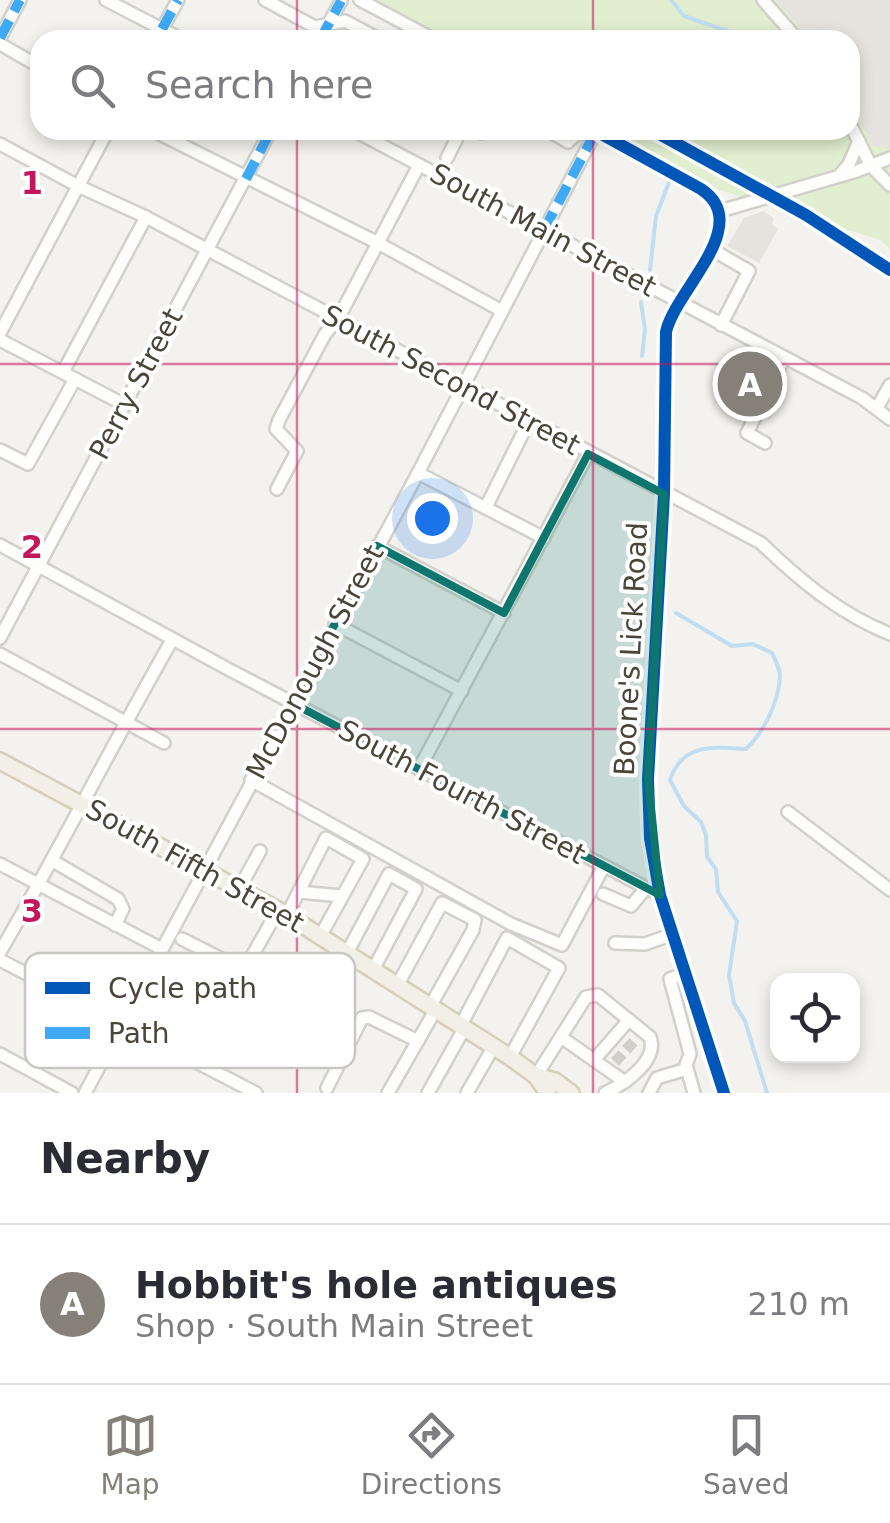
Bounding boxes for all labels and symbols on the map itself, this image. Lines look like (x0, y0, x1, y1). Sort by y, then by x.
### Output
street label: South Main Street (424, 156, 662, 304)
text: 1 (21, 164, 43, 202)
street label: South Second Street (316, 298, 586, 462)
street label: Perry Street (82, 303, 190, 465)
pin: A (718, 346, 782, 422)
your location (407, 493, 458, 544)
street label: Boone's Lick Road (608, 521, 654, 777)
text: 2 (21, 528, 43, 566)
street label: McDonough Street (239, 539, 391, 785)
street label: South Fourth Street (333, 713, 591, 871)
street label: South Fifth Street (80, 792, 310, 940)
text: 3 (21, 892, 43, 930)
legend (25, 953, 355, 1068)
text: Cycle path (108, 972, 257, 1005)
text: Path (108, 1017, 170, 1050)

